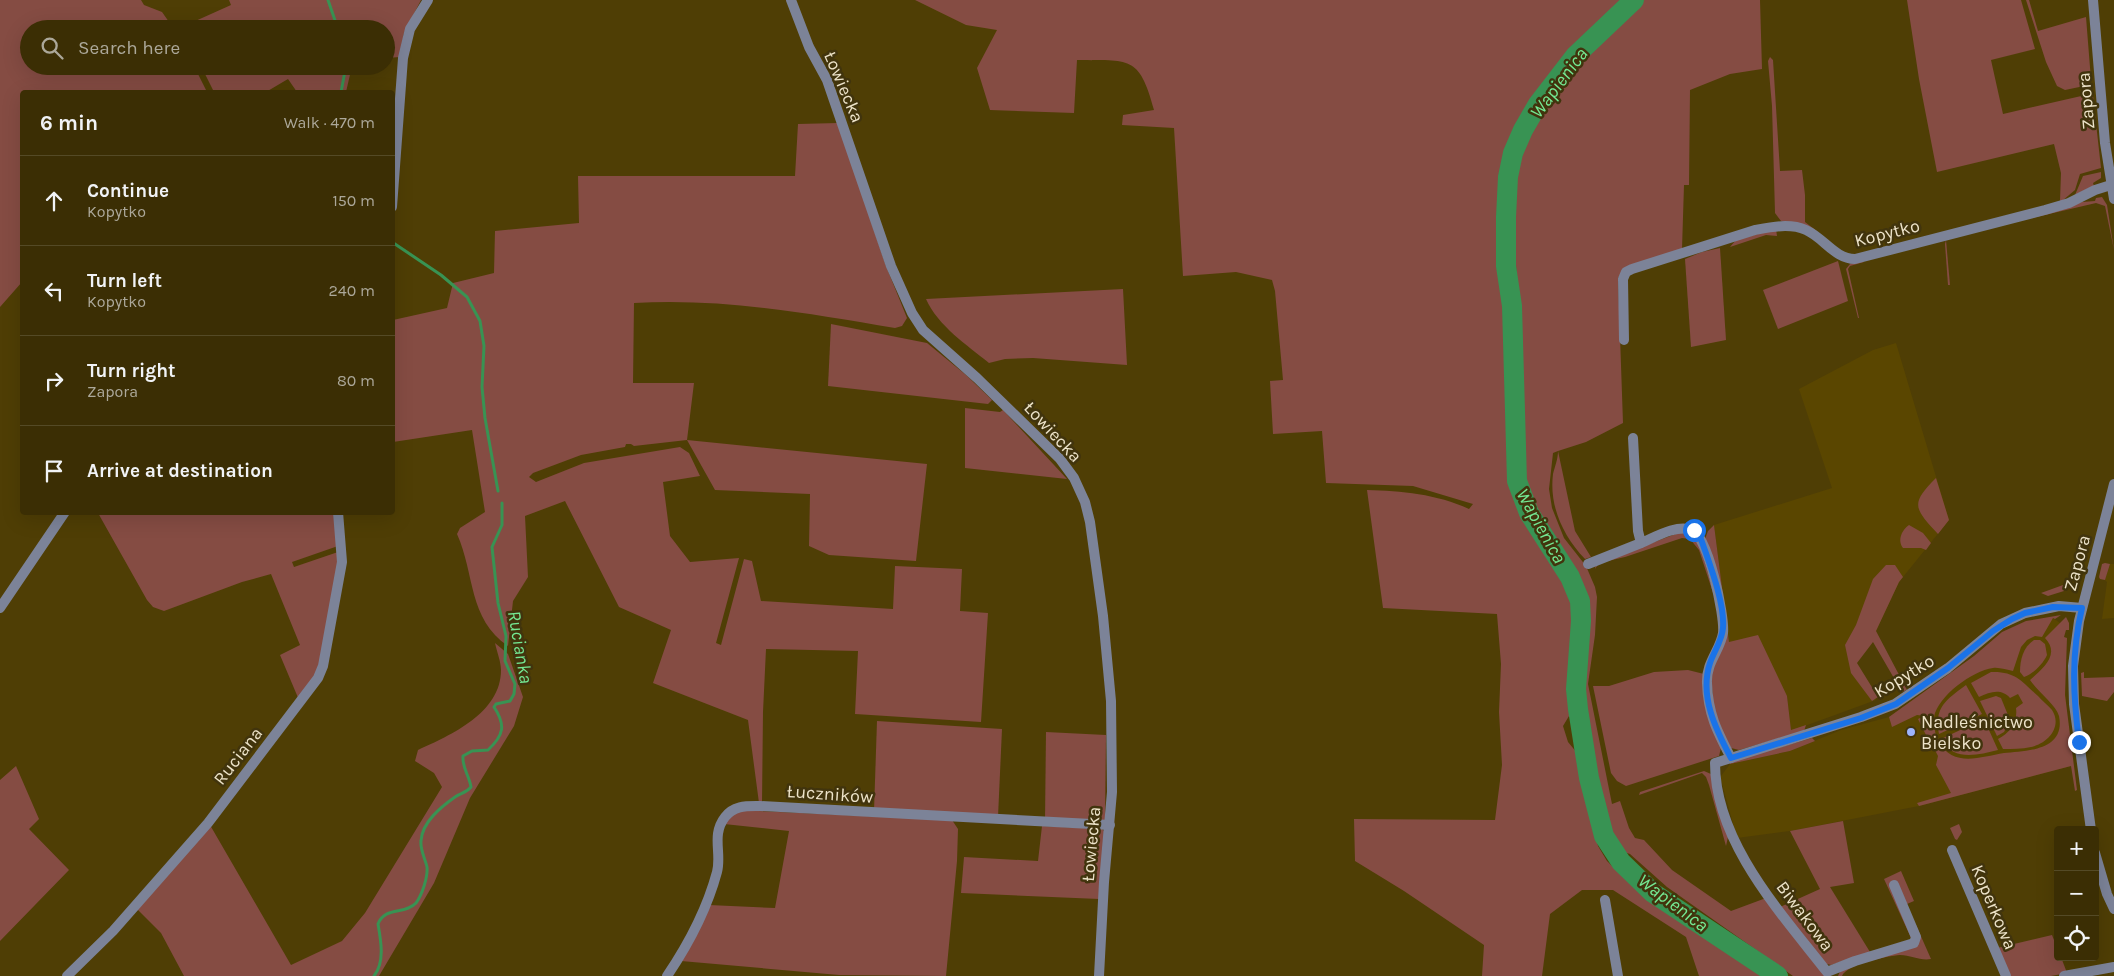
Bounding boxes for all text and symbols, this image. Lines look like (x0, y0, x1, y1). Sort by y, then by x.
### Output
search box (20, 20, 395, 75)
icon: search (38, 34, 66, 62)
text: Search here (78, 37, 180, 59)
water label: Wapienica (1525, 44, 1593, 122)
street label: Łowiecka (819, 48, 869, 126)
street label: Zapora (2073, 71, 2099, 131)
text: 6 min (40, 111, 98, 135)
text: Walk · 470 m (284, 113, 375, 132)
text: Continue (87, 180, 169, 202)
icon: ahead (40, 187, 68, 215)
text: 150 m (332, 191, 375, 210)
text: Kopytko (87, 202, 146, 221)
street label: Kopytko (1852, 214, 1922, 252)
text: Turn left (87, 270, 162, 292)
icon: left (40, 277, 68, 305)
text: 240 m (329, 281, 375, 300)
text: Kopytko (87, 292, 146, 311)
text: Turn right (87, 360, 176, 382)
icon: right (40, 367, 68, 395)
text: 80 m (337, 371, 375, 390)
text: Zapora (87, 382, 138, 401)
street label: Łowiecka (1019, 397, 1087, 467)
icon: arrive (40, 457, 68, 485)
text: Arrive at destination (87, 460, 273, 482)
water label: Wapienica (1511, 485, 1571, 567)
route start (1683, 519, 1706, 542)
street label: Zapora (2059, 532, 2095, 594)
water label: Rucianka (503, 609, 537, 685)
street label: Kopytko (1870, 649, 1938, 703)
place label: Nadleśnictwo Bielsko (1921, 711, 2033, 754)
street label: Ruciana (209, 723, 267, 789)
marker: Nadleśnictwo Bielsko (1905, 726, 1917, 738)
route end (2068, 731, 2091, 754)
street label: Łuczników (786, 780, 874, 808)
street label: Łowiecka (1077, 806, 1105, 882)
map controls (2054, 826, 2099, 961)
button: + (2054, 826, 2099, 871)
street label: Koperkowa (1966, 861, 2022, 953)
water label: Wapienica (1634, 869, 1712, 937)
button: − (2054, 871, 2099, 916)
street label: Biwakowa (1771, 876, 1839, 956)
button: locate (2054, 916, 2099, 961)

